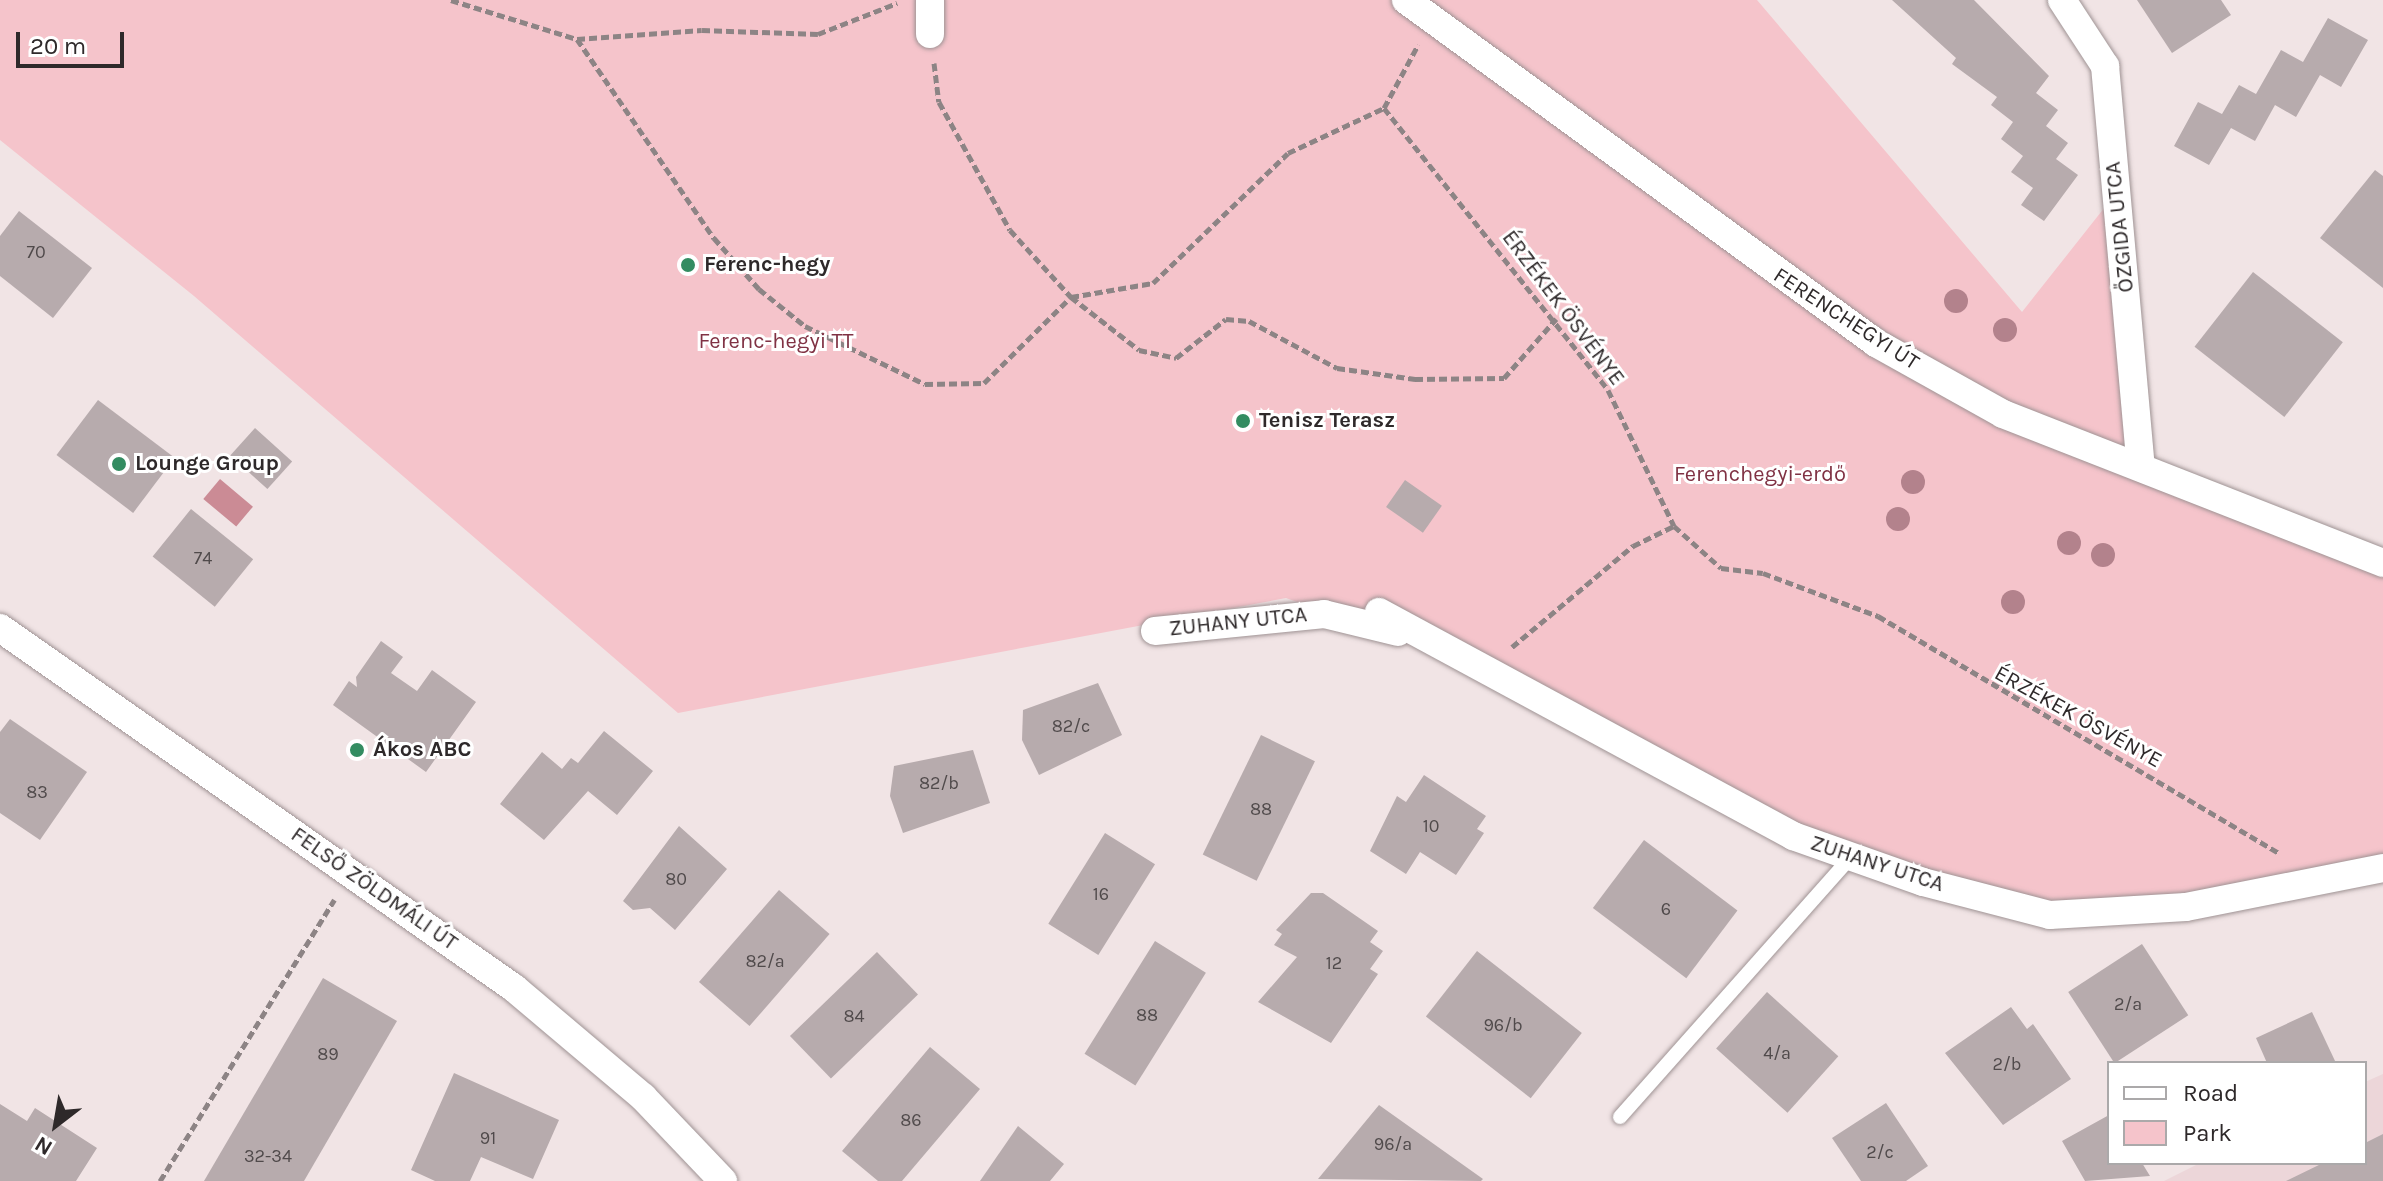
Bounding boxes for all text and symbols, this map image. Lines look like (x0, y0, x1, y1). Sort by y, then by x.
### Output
scale bar (20, 16, 128, 66)
text: 20 m (30, 32, 86, 60)
street label: ŐZGIDA UTCA (2100, 160, 2140, 294)
street label: ÉRZÉKEK ÖSVÉNYE (1496, 225, 1630, 391)
house number: 70 (26, 241, 46, 263)
place label: Ferenc-hegy (704, 252, 830, 278)
marker: Ferenc-hegy (679, 256, 697, 274)
street label: FERENCHEGYI ÚT (1768, 262, 1924, 376)
park label: Ferenc-hegyi TT (698, 329, 854, 355)
place label: Tenisz Terasz (1259, 408, 1395, 434)
marker: Tenisz Terasz (1234, 412, 1252, 430)
place label: Lounge Group (135, 451, 279, 477)
marker: Lounge Group (110, 455, 128, 473)
park label: Ferenchegyi-erdő (1674, 462, 1846, 488)
house number: 74 (194, 547, 212, 569)
street label: ZUHANY UTCA (1168, 602, 1308, 642)
street label: ÉRZÉKEK ÖSVÉNYE (1990, 660, 2166, 774)
house number: 82/c (1052, 715, 1090, 737)
place label: Ákos ABC (373, 737, 471, 763)
marker: Ákos ABC (348, 741, 366, 759)
house number: 82/b (919, 772, 959, 794)
house number: 83 (26, 781, 48, 803)
house number: 88 (1250, 798, 1272, 820)
house number: 10 (1423, 815, 1439, 837)
street label: FELSŐ ZÖLDMÁLI ÚT (286, 822, 462, 956)
street label: ZUHANY UTCA (1807, 830, 1947, 898)
house number: 80 (665, 868, 687, 890)
house number: 16 (1093, 883, 1109, 905)
house number: 6 (1661, 898, 1671, 920)
house number: 82/a (745, 950, 785, 972)
house number: 12 (1326, 952, 1342, 974)
house number: 2/a (2114, 993, 2142, 1015)
house number: 88 (1136, 1004, 1158, 1026)
house number: 84 (843, 1005, 865, 1027)
house number: 96/b (1483, 1014, 1523, 1036)
house number: 4/a (1763, 1042, 1791, 1064)
house number: 89 (317, 1043, 339, 1065)
house number: 2/b (1993, 1053, 2021, 1075)
legend (2107, 1061, 2367, 1165)
text: Road (2183, 1079, 2238, 1107)
north arrow (16, 1085, 96, 1165)
house number: 86 (900, 1109, 922, 1131)
text: Park (2183, 1119, 2232, 1147)
house number: 91 (480, 1127, 496, 1149)
text: N (30, 1130, 57, 1161)
house number: 96/a (1374, 1133, 1412, 1155)
house number: 2/c (1866, 1141, 1894, 1163)
house number: 32-34 (244, 1145, 292, 1167)

